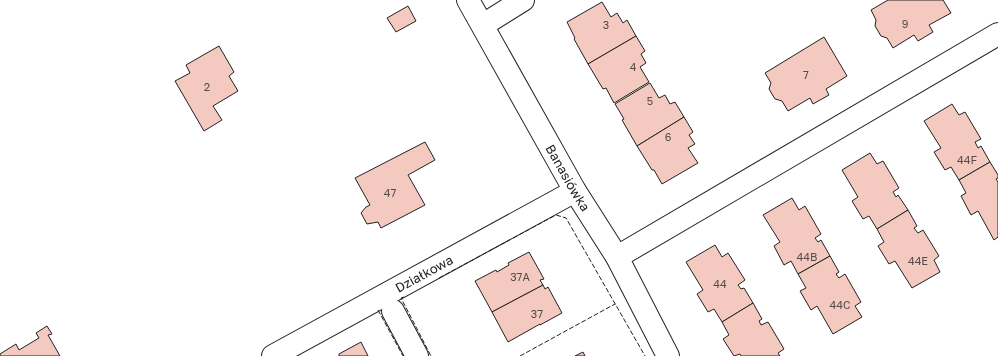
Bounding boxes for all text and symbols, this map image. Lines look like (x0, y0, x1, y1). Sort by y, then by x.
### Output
house number: 9 (902, 17, 908, 30)
house number: 3 (603, 18, 609, 31)
house number: 4 (630, 60, 637, 73)
house number: 7 (803, 68, 809, 81)
house number: 2 (204, 80, 210, 93)
house number: 5 (647, 94, 653, 107)
house number: 6 (665, 130, 672, 143)
street label: Banasiówka (542, 142, 594, 214)
house number: 44F (957, 153, 977, 166)
house number: 47 (384, 186, 396, 199)
house number: 44B (797, 250, 817, 263)
street label: Działkowa (392, 251, 456, 296)
house number: 44E (908, 254, 928, 267)
house number: 37A (510, 270, 530, 283)
house number: 44 (713, 277, 727, 290)
house number: 44C (830, 298, 850, 311)
house number: 37 (531, 307, 543, 320)

